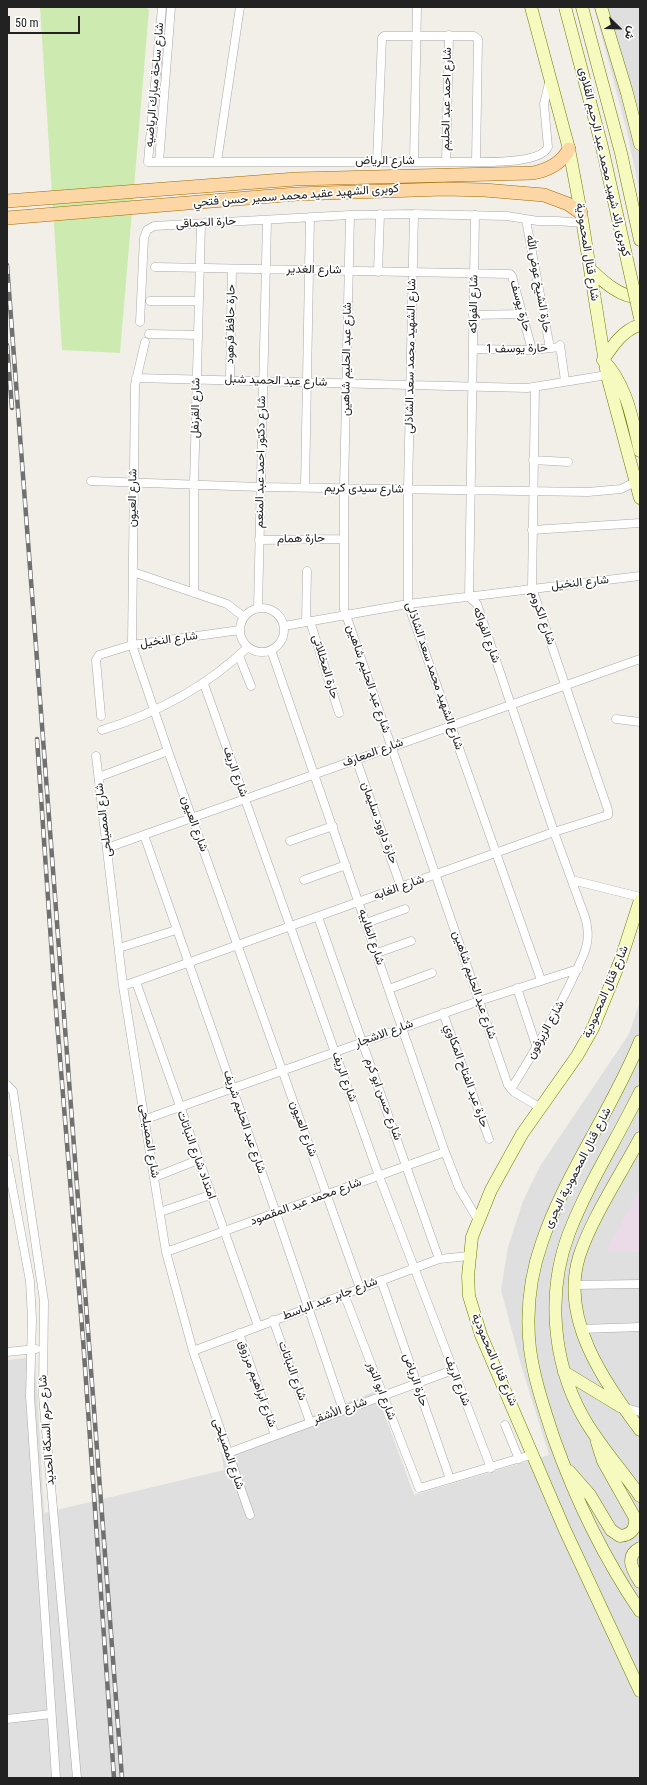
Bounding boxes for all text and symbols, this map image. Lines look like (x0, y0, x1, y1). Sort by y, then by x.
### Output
scale bar (10, 8, 82, 34)
north arrow (599, 8, 639, 48)
text: 50 m (15, 16, 39, 30)
street label: شارع ساحة مبارك الرياضيه (142, 22, 168, 148)
text: ش (622, 24, 639, 42)
street label: شارع احمد عبد الحليم (439, 47, 455, 151)
street label: كوبرى رائد شهيد محمد عبد الرحيم القلاوى (575, 66, 633, 258)
street label: شارع الرياض (355, 154, 415, 168)
street label: كوبرى الشهيد عقيد محمد سمير حسن فتحي (193, 182, 399, 210)
street label: شارع قنال المحمودية (572, 202, 602, 302)
street label: حارة الحماقى (175, 214, 237, 232)
street label: حارة الشيخ عوض الله (522, 234, 554, 334)
street label: شارع الغدير (286, 262, 342, 278)
street label: شارع الفواكه (466, 274, 482, 334)
street label: شارع الشهيد محمد سعد الشاذلى (402, 278, 420, 434)
street label: حارة يوسف (506, 279, 534, 333)
street label: حارة حافظ فرهود (223, 284, 239, 364)
street label: شارع عبد الحليم شاهين (339, 302, 355, 416)
street label: حارة يوسف 1 (486, 341, 548, 357)
street label: شارع عبد الحميد شبل (224, 372, 328, 390)
street label: شارع القرنفل (188, 378, 204, 438)
street label: شارع دكتور احمد عبد المنعم (253, 396, 269, 528)
street label: شارع العيون (125, 469, 141, 527)
street label: شارع سيدى كريم (324, 481, 404, 497)
street label: حارة همام (277, 531, 325, 547)
street label: شارع النخيل (550, 573, 610, 593)
street label: شارع الكروم (526, 589, 558, 647)
street label: شارع الشهيد محمد سعد الشاذلى (402, 600, 466, 752)
street label: شارع الفواكه (469, 605, 503, 665)
street label: شارع عبد الحليم شاهين (343, 623, 393, 735)
street label: شارع النخيل (139, 629, 199, 651)
street label: حارة المخللاتى (308, 633, 342, 701)
street label: شارع المعارف (341, 735, 405, 771)
street label: شارع الريف (219, 745, 251, 799)
street label: حارة داوود سليمان (358, 780, 400, 866)
street label: شارع المصيلحى (92, 782, 116, 858)
street label: شارع العيون (177, 794, 211, 854)
street label: شارع الغابه (372, 872, 426, 904)
street label: شارع الطابيه (355, 907, 387, 967)
street label: شارع عبد الحليم شاهين (449, 929, 499, 1041)
street label: شارع قنال المحمودية (580, 944, 632, 1040)
street label: شارع الزيزفون (524, 998, 568, 1062)
street label: شارع الاشجار (353, 1017, 415, 1051)
street label: حارة عبد الفتاح المكاوي (441, 1022, 491, 1130)
street label: شارع الريف (328, 1050, 360, 1104)
street label: شارع حسن ابو كرم (361, 1056, 405, 1142)
street label: شارع عبد الحليم شريف (220, 1068, 268, 1176)
street label: شارع العيون (286, 1099, 320, 1159)
street label: شارع المصيلحى (136, 1103, 162, 1179)
street label: شارع قنال المحمودية البحرى (541, 1105, 615, 1231)
street label: امتداد شارع النباتات (173, 1109, 219, 1201)
street label: شارع محمد عبد المقصود (248, 1175, 364, 1229)
street label: شارع جابر عبد الباسط (280, 1274, 380, 1324)
street label: شارع قنال المحمودية (468, 1312, 520, 1408)
street label: شارع ابراهيم مرزوق (235, 1339, 279, 1429)
street label: شارع النباتات (275, 1339, 309, 1403)
street label: حارة الرياض (399, 1351, 431, 1409)
street label: شارع الريف (441, 1354, 473, 1408)
street label: شارع ابو النور (363, 1360, 399, 1422)
street label: شارع حرم السكة الحديد (36, 1374, 58, 1486)
street label: شارع الأشقر (311, 1395, 369, 1427)
street label: شارع المصيلحى (209, 1416, 247, 1492)

